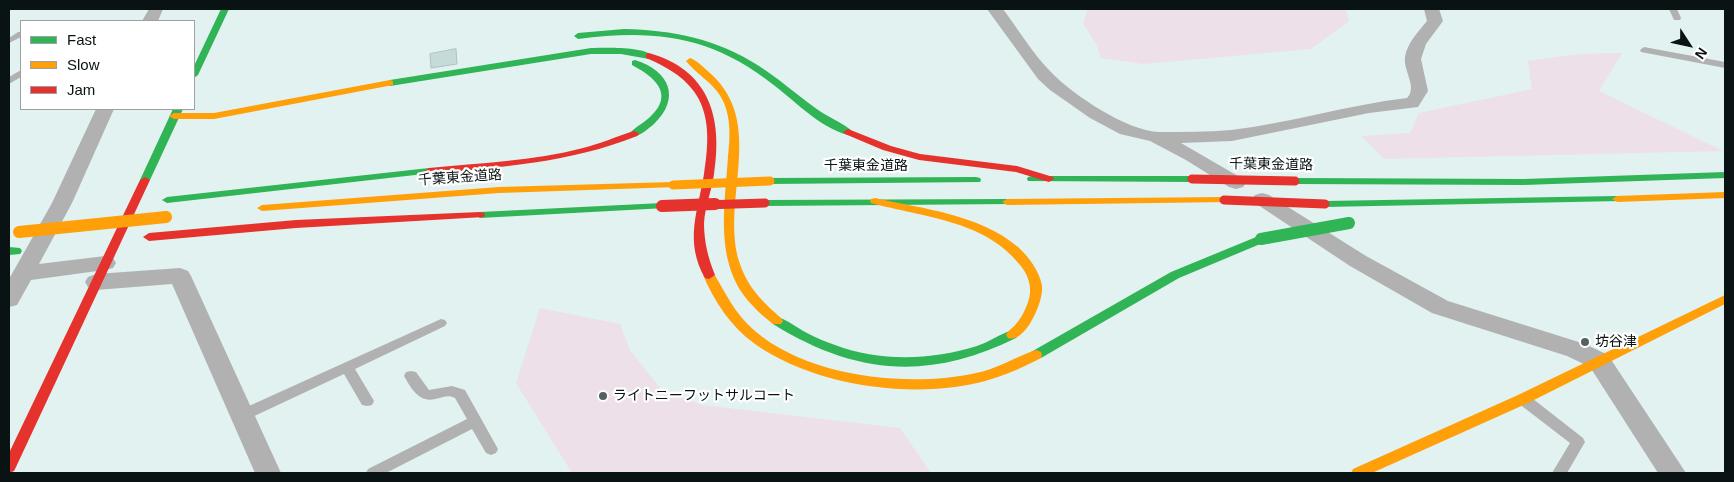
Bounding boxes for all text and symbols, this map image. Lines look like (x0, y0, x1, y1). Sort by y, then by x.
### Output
legend (20, 20, 195, 110)
north arrow (1664, 20, 1714, 70)
text: Fast (67, 31, 96, 48)
text: N (1692, 45, 1711, 62)
text: Slow (67, 56, 100, 73)
text: Jam (67, 81, 95, 98)
street label: 千葉東金道路 (1229, 156, 1313, 174)
street label: 千葉東金道路 (824, 158, 908, 174)
street label: 千葉東金道路 (418, 167, 502, 189)
place label: 坊谷津 (1595, 334, 1637, 350)
marker: 坊谷津 (1579, 336, 1591, 348)
place label: ライトニーフットサルコート (613, 388, 795, 404)
marker: ライトニーフットサルコート (597, 390, 609, 402)

